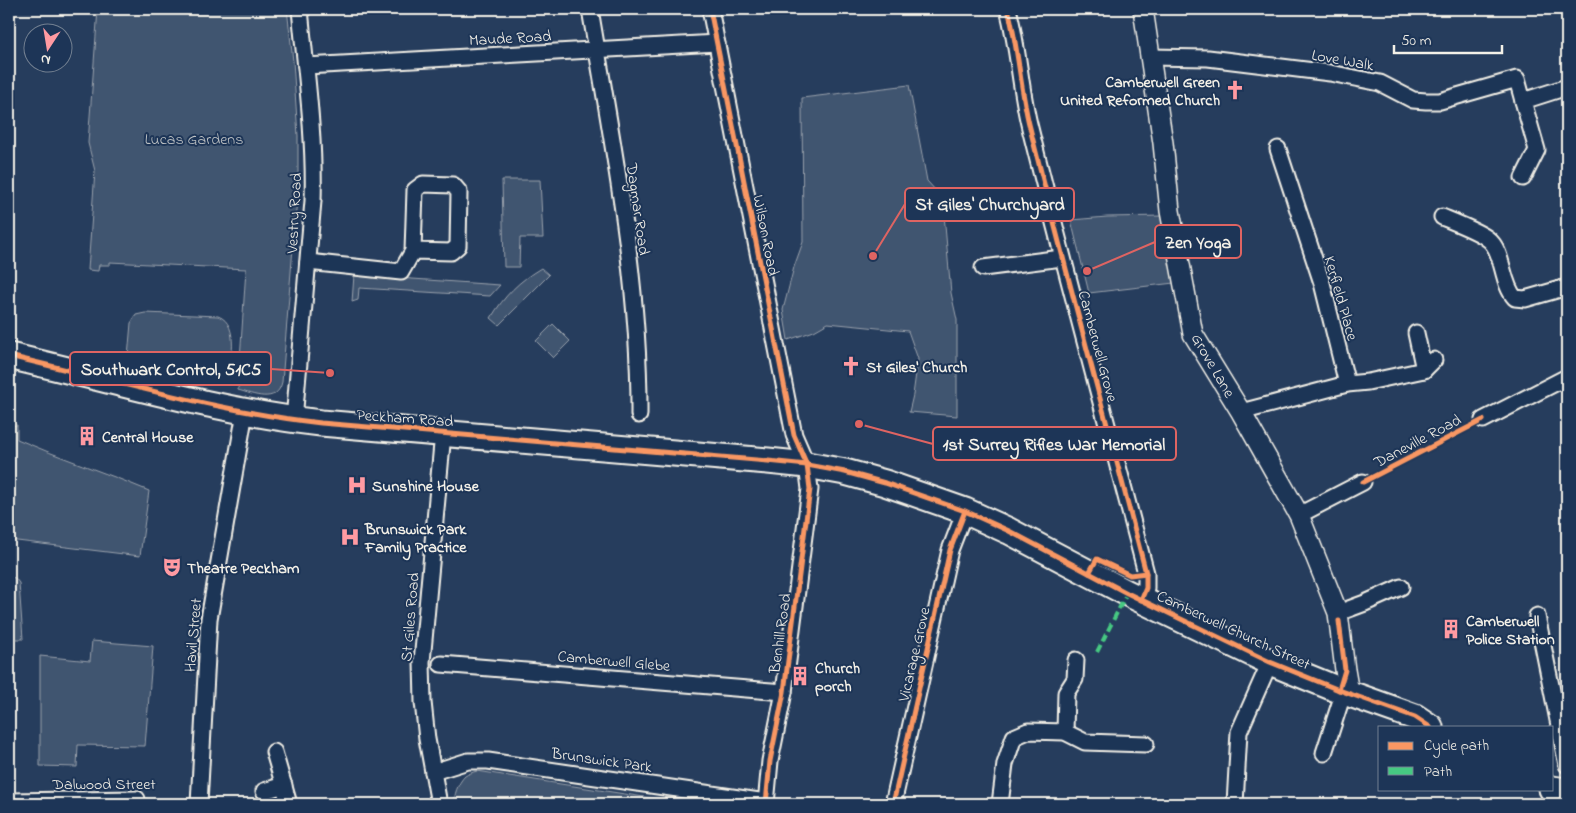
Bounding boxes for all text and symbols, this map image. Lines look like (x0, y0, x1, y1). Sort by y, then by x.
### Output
north arrow (22, 22, 72, 72)
scale bar (1394, 22, 1501, 54)
street label: Maude Road (468, 25, 552, 53)
text: 50 m (1401, 30, 1432, 52)
street label: Love Walk (1310, 44, 1377, 78)
text: N (39, 48, 52, 71)
place label: Camberwell Green United Reformed Church (1060, 71, 1220, 113)
church icon: Camberwell Green United Reformed Church (1224, 79, 1246, 101)
park label: Lucas Gardens (145, 128, 243, 152)
street label: Dagmar Road (619, 161, 655, 257)
street label: Vestry Road (281, 172, 309, 255)
callout: St Giles' Churchyard (905, 188, 1074, 221)
street label: Wilson Road (745, 193, 785, 278)
text: St Giles' Churchyard (915, 193, 1066, 220)
callout: Zen Yoga (1155, 225, 1241, 258)
text: Zen Yoga (1165, 231, 1232, 258)
street label: Kerfield Place (1317, 253, 1364, 344)
street label: Camberwell Grove (1071, 288, 1124, 406)
street label: Grove Lane (1184, 329, 1241, 403)
callout: Southwark Control, 51C5 (70, 352, 271, 385)
church icon: St Giles' Church (840, 355, 862, 377)
place label: St Giles' Church (866, 356, 968, 380)
text: Southwark Control, 51C5 (81, 358, 262, 384)
street label: Peckham Road (356, 404, 454, 434)
street label: Daneville Road (1369, 409, 1466, 475)
building icon: Central House (76, 425, 98, 447)
place label: Central House (102, 426, 194, 450)
callout: 1st Surrey Rifles War Memorial (933, 427, 1176, 460)
text: 1st Surrey Rifles War Memorial (943, 433, 1165, 460)
hospital icon: Sunshine House (346, 474, 368, 496)
place label: Sunshine House (372, 475, 480, 499)
place label: Brunswick Park Family Practice (364, 518, 467, 561)
hospital icon: Brunswick Park Family Practice (339, 526, 361, 548)
theatre icon: Theatre Peckham (161, 556, 183, 578)
place label: Theatre Peckham (187, 557, 300, 581)
street label: St Giles Road (395, 572, 427, 663)
street label: Camberwell Church Street (1152, 585, 1314, 677)
street label: Benhill Road (763, 592, 798, 676)
street label: Havil Street (179, 597, 209, 673)
street label: Vicarage Grove (892, 604, 938, 705)
place label: Camberwell Police Station (1466, 610, 1555, 652)
building icon: Camberwell Police Station (1440, 618, 1462, 640)
street label: Camberwell Glebe (557, 645, 672, 679)
place label: Church porch (815, 657, 861, 699)
building icon: Church porch (789, 665, 811, 687)
legend (1378, 726, 1554, 790)
text: Cycle path (1424, 735, 1489, 758)
street label: Brunswick Park (549, 742, 655, 780)
text: Path (1424, 761, 1452, 783)
street label: Dalwood Street (51, 773, 156, 797)

